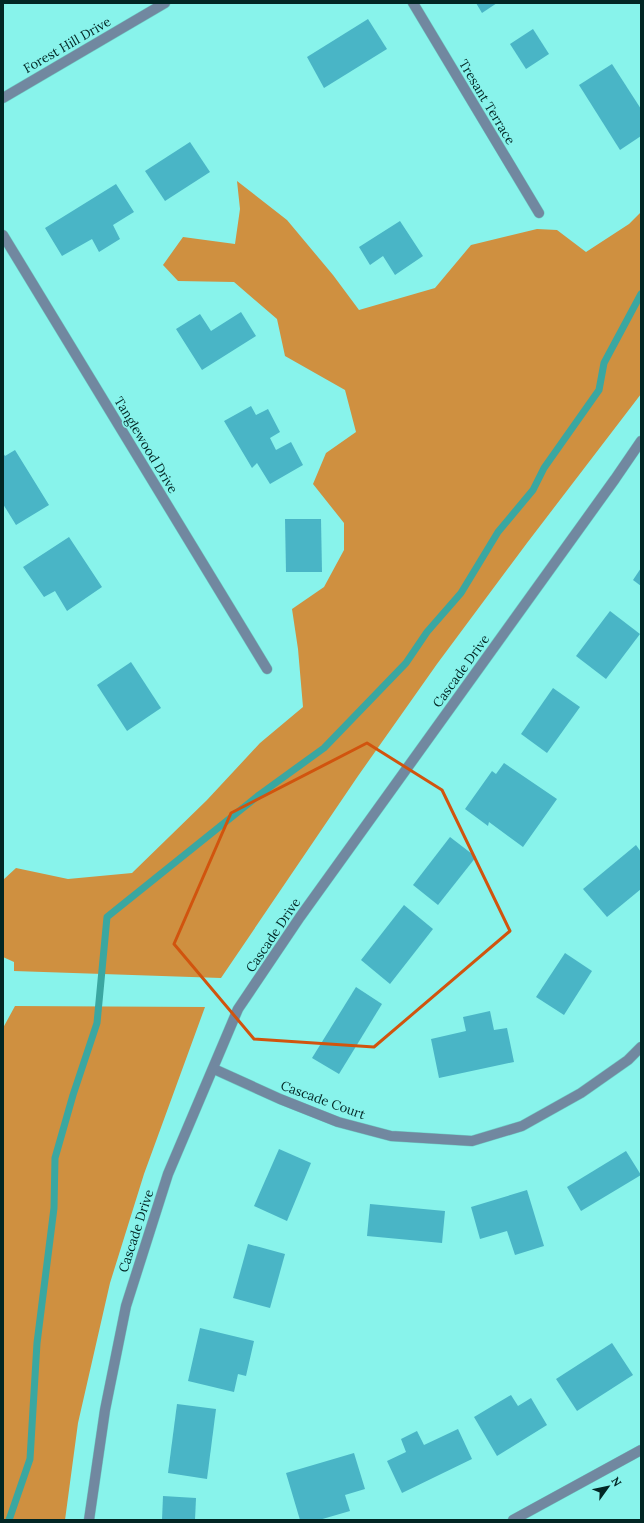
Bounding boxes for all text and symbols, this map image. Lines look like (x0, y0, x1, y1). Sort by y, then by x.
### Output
street label: Forest Hill Drive (20, 13, 114, 77)
street label: Tresant Terrace (455, 56, 519, 148)
street label: Tanglewood Drive (110, 394, 182, 496)
street label: Cascade Drive (429, 631, 493, 711)
street label: Cascade Drive (242, 895, 304, 975)
street label: Cascade Court (278, 1077, 368, 1123)
street label: Cascade Drive (115, 1187, 157, 1275)
north arrow (588, 1467, 628, 1507)
text: N (608, 1474, 625, 1489)

